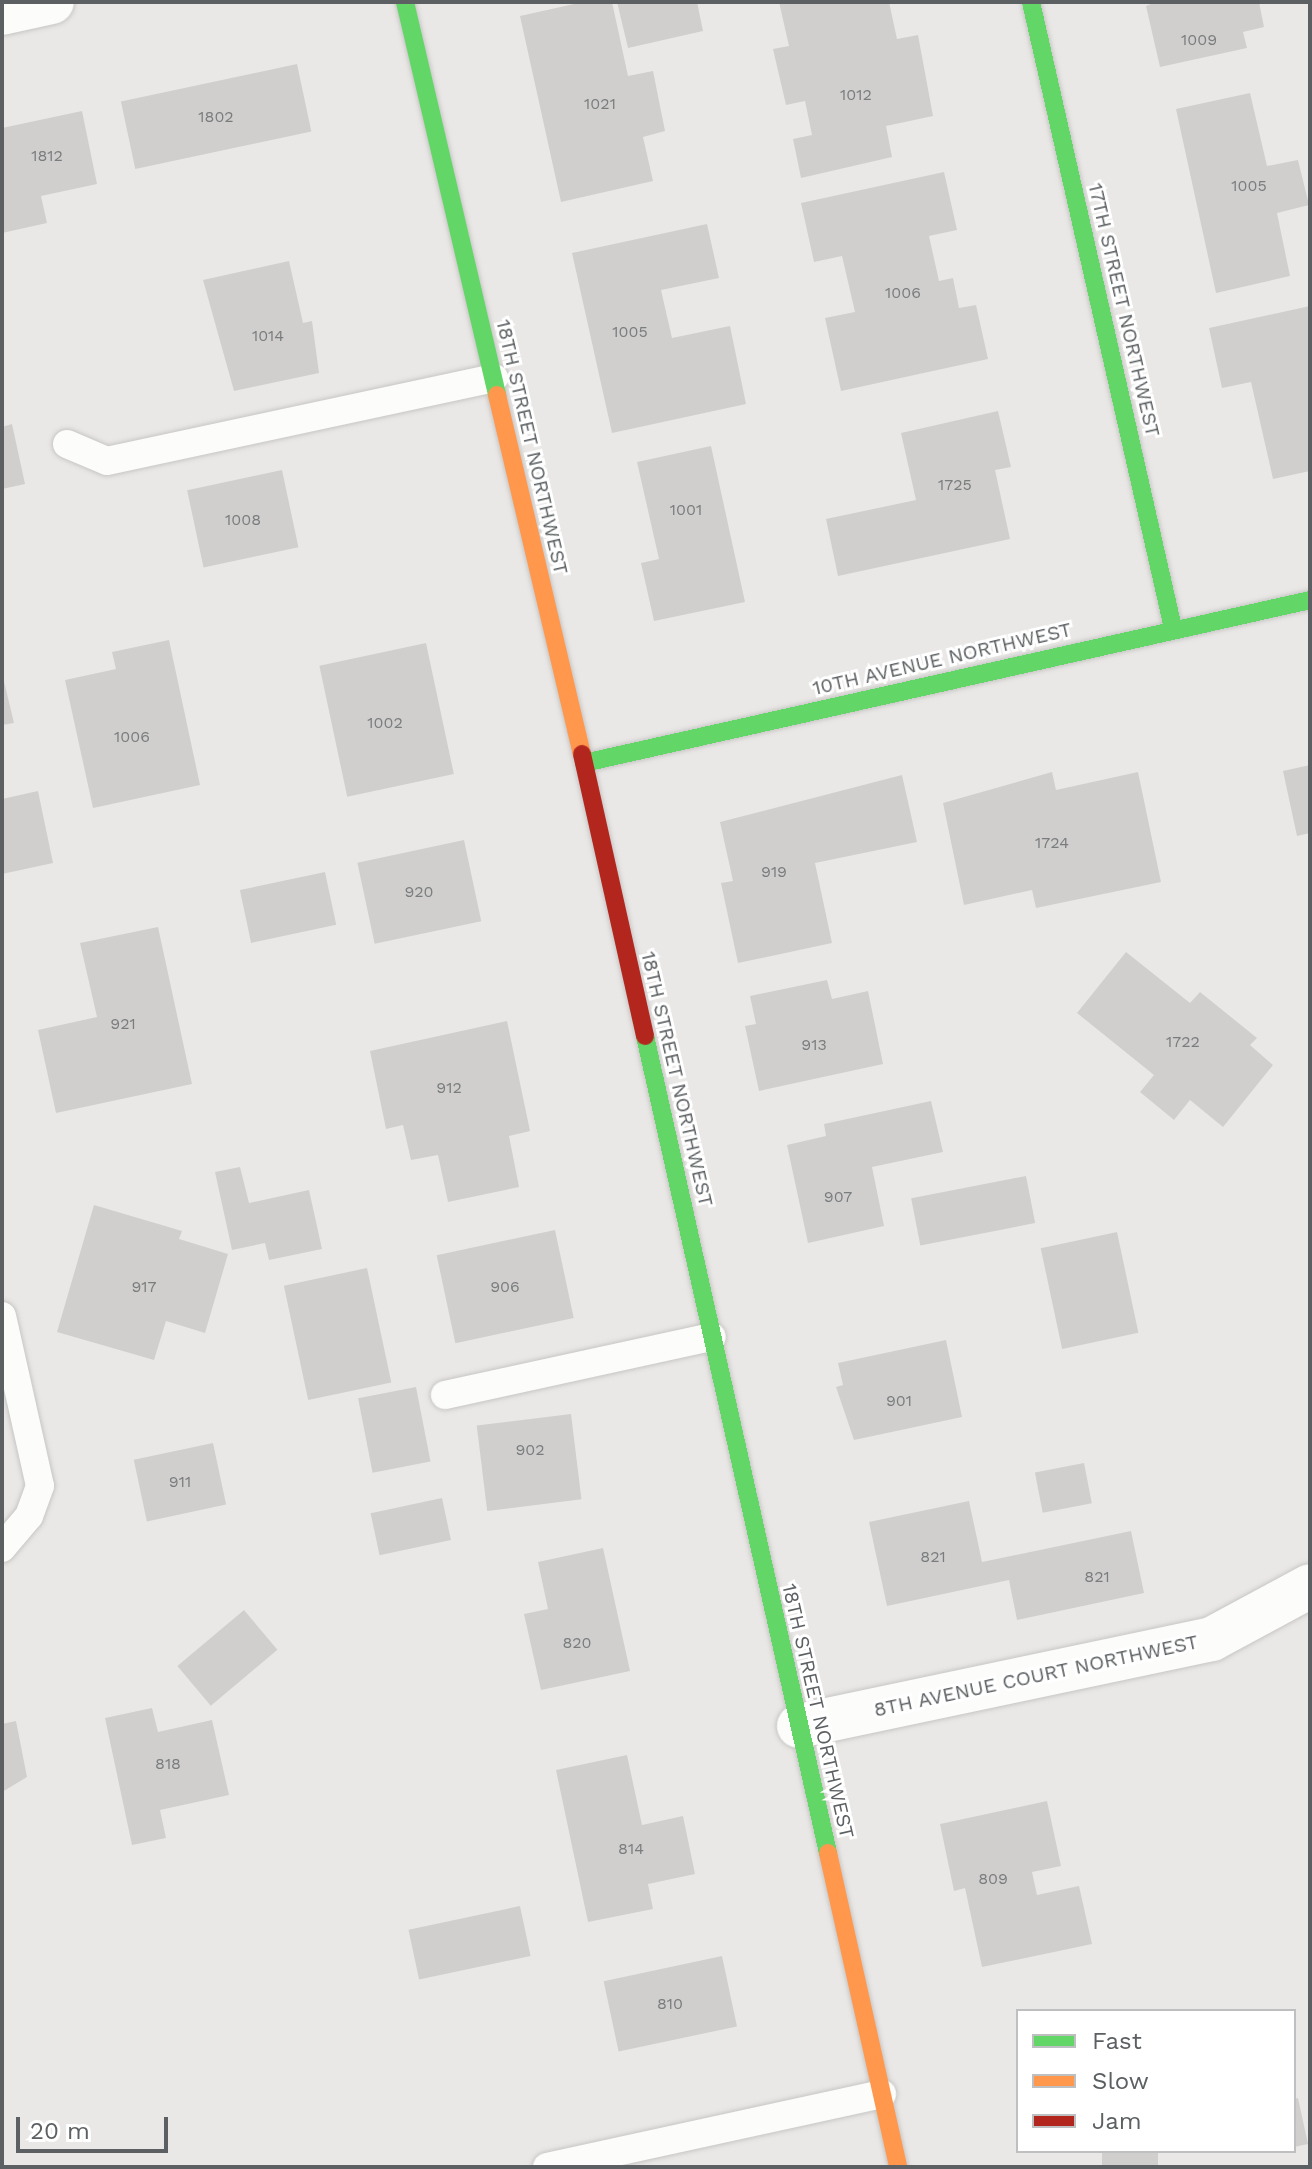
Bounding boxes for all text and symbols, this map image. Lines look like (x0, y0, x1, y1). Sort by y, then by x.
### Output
house number: 1009 (1181, 30, 1217, 50)
house number: 1012 (840, 85, 872, 105)
house number: 1021 (584, 94, 616, 114)
house number: 1802 (198, 107, 234, 127)
house number: 1812 (31, 146, 63, 166)
house number: 1005 (1231, 176, 1267, 196)
street label: 17TH STREET NORTHWEST (1083, 181, 1165, 439)
house number: 1006 (885, 283, 921, 303)
street label: 18TH STREET NORTHWEST (491, 317, 573, 577)
house number: 1005 (612, 322, 648, 342)
house number: 1014 (252, 326, 284, 346)
house number: 1725 (938, 475, 972, 495)
house number: 1001 (670, 500, 702, 520)
house number: 1008 (225, 510, 261, 530)
street label: 10TH AVENUE NORTHWEST (810, 617, 1074, 701)
house number: 1002 (367, 713, 403, 733)
house number: 1006 (114, 727, 150, 747)
house number: 1724 (1035, 833, 1069, 853)
house number: 919 (761, 862, 787, 882)
house number: 920 (404, 882, 434, 902)
street label: 18TH STREET NORTHWEST (636, 949, 718, 1209)
house number: 921 (110, 1014, 136, 1034)
house number: 1722 (1166, 1032, 1200, 1052)
house number: 913 (801, 1035, 827, 1055)
house number: 912 (436, 1078, 462, 1098)
house number: 907 (824, 1187, 852, 1207)
house number: 917 (131, 1277, 157, 1297)
house number: 906 (490, 1277, 520, 1297)
house number: 901 (886, 1391, 912, 1411)
house number: 902 (515, 1440, 545, 1460)
house number: 911 (169, 1472, 191, 1492)
house number: 821 (920, 1547, 946, 1567)
house number: 821 (1084, 1567, 1110, 1587)
street label: 18TH STREET NORTHWEST (777, 1581, 859, 1841)
street label: 8TH AVENUE COURT NORTHWEST (871, 1630, 1201, 1722)
house number: 820 (562, 1633, 592, 1653)
house number: 818 (155, 1754, 181, 1774)
house number: 814 (618, 1839, 644, 1859)
house number: 809 (978, 1869, 1008, 1889)
house number: 810 (657, 1994, 683, 2014)
legend (1016, 2009, 1296, 2153)
text: Fast (1092, 2027, 1142, 2055)
text: Slow (1092, 2067, 1149, 2095)
scale bar (20, 2101, 172, 2151)
text: Jam (1092, 2107, 1142, 2135)
text: 20 m (30, 2117, 90, 2145)

